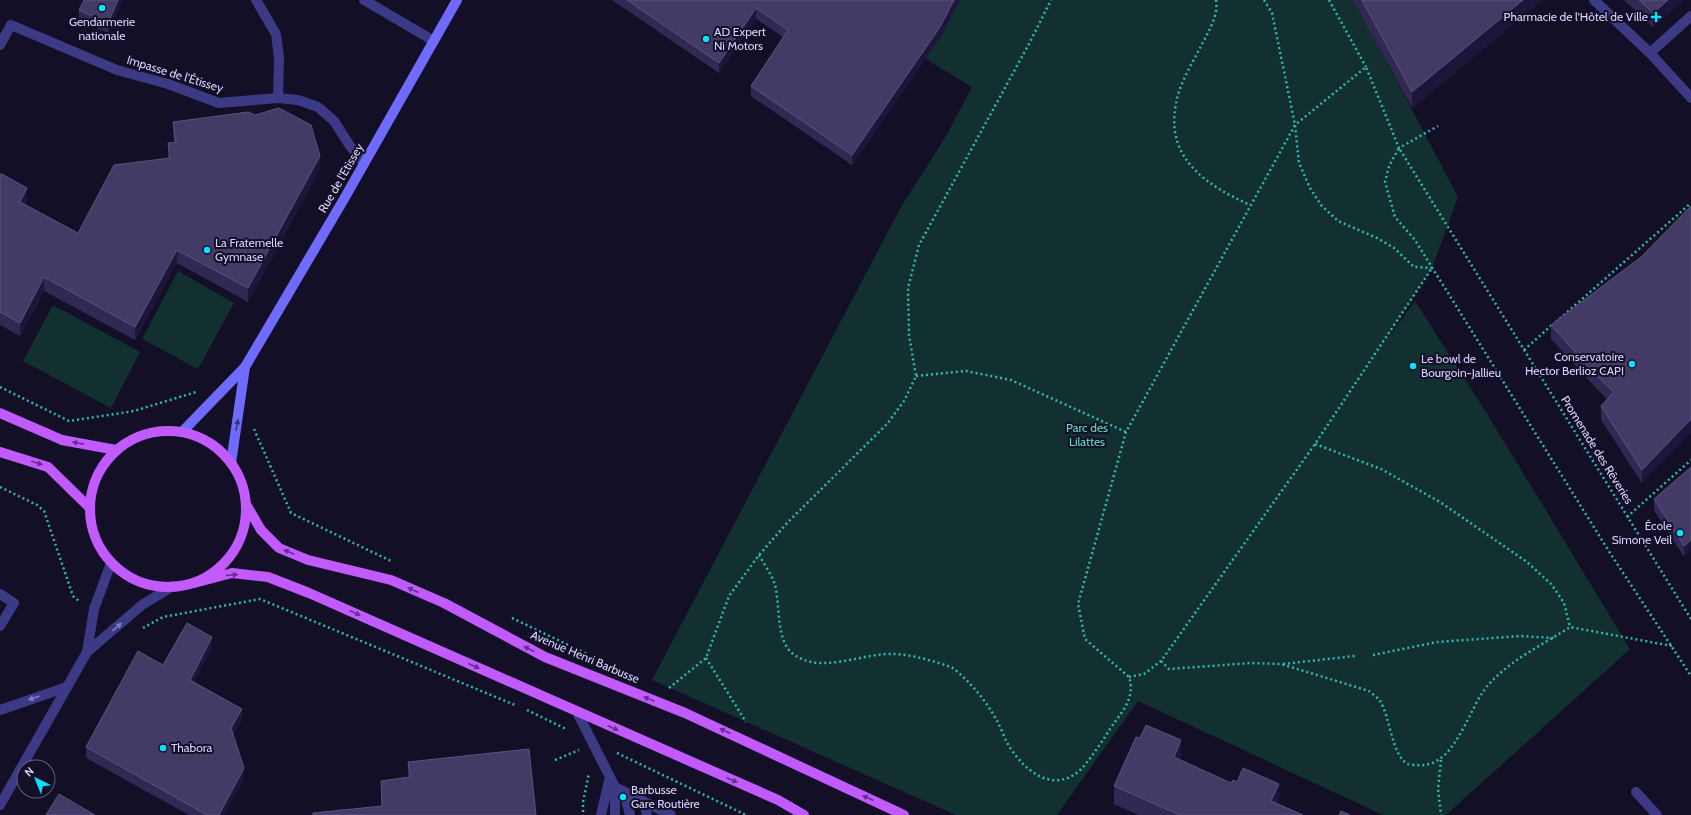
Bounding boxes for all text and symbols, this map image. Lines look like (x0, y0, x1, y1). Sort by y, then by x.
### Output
marker: Gendarmerie nationale (97, 3, 107, 13)
place label: Pharmacie de l'Hôtel de Ville (1504, 9, 1648, 24)
marker: Pharmacie de l'Hôtel de Ville (1651, 12, 1661, 22)
place label: Gendarmerie nationale (69, 14, 135, 43)
place label: AD Expert Ni Motors (714, 24, 766, 53)
marker: AD Expert Ni Motors (701, 34, 711, 44)
street label: Impasse de l'Étissey (125, 52, 225, 95)
street label: Rue de l'Etissey (315, 140, 366, 215)
place label: La Fraternelle Gymnase (215, 235, 283, 264)
marker: La Fraternelle Gymnase (202, 245, 212, 255)
place label: Conservatoire Hector Berlioz CAPI (1525, 349, 1624, 378)
place label: Le bowl de Bourgoin-Jallieu (1421, 351, 1501, 380)
marker: Conservatoire Hector Berlioz CAPI (1627, 359, 1637, 369)
marker: Le bowl de Bourgoin-Jallieu (1408, 361, 1418, 371)
street label: Promenade des Rêveries (1558, 393, 1637, 507)
one-way arrow (234, 419, 240, 431)
park label: Parc des Lilattes (1066, 420, 1108, 449)
one-way arrow (72, 440, 84, 446)
one-way arrow (32, 460, 44, 466)
place label: École Simone Veil (1612, 518, 1672, 547)
marker: École Simone Veil (1675, 528, 1685, 538)
one-way arrow (283, 549, 295, 555)
one-way arrow (226, 571, 238, 578)
one-way arrow (407, 586, 419, 593)
one-way arrow (349, 611, 361, 617)
one-way arrow (112, 622, 123, 631)
street label: Avenue Henri Barbusse (529, 627, 642, 686)
one-way arrow (523, 645, 535, 652)
one-way arrow (468, 663, 479, 669)
one-way arrow (642, 695, 654, 701)
one-way arrow (27, 696, 39, 702)
one-way arrow (607, 725, 619, 731)
one-way arrow (720, 728, 731, 734)
place label: Thabora (171, 740, 213, 755)
marker: Thabora (158, 743, 168, 753)
north arrow (16, 759, 56, 799)
text: N (22, 764, 37, 779)
one-way arrow (726, 777, 737, 783)
place label: Barbusse Gare Routière (631, 782, 700, 811)
marker: Barbusse Gare Routière (618, 792, 628, 802)
one-way arrow (863, 795, 874, 801)

